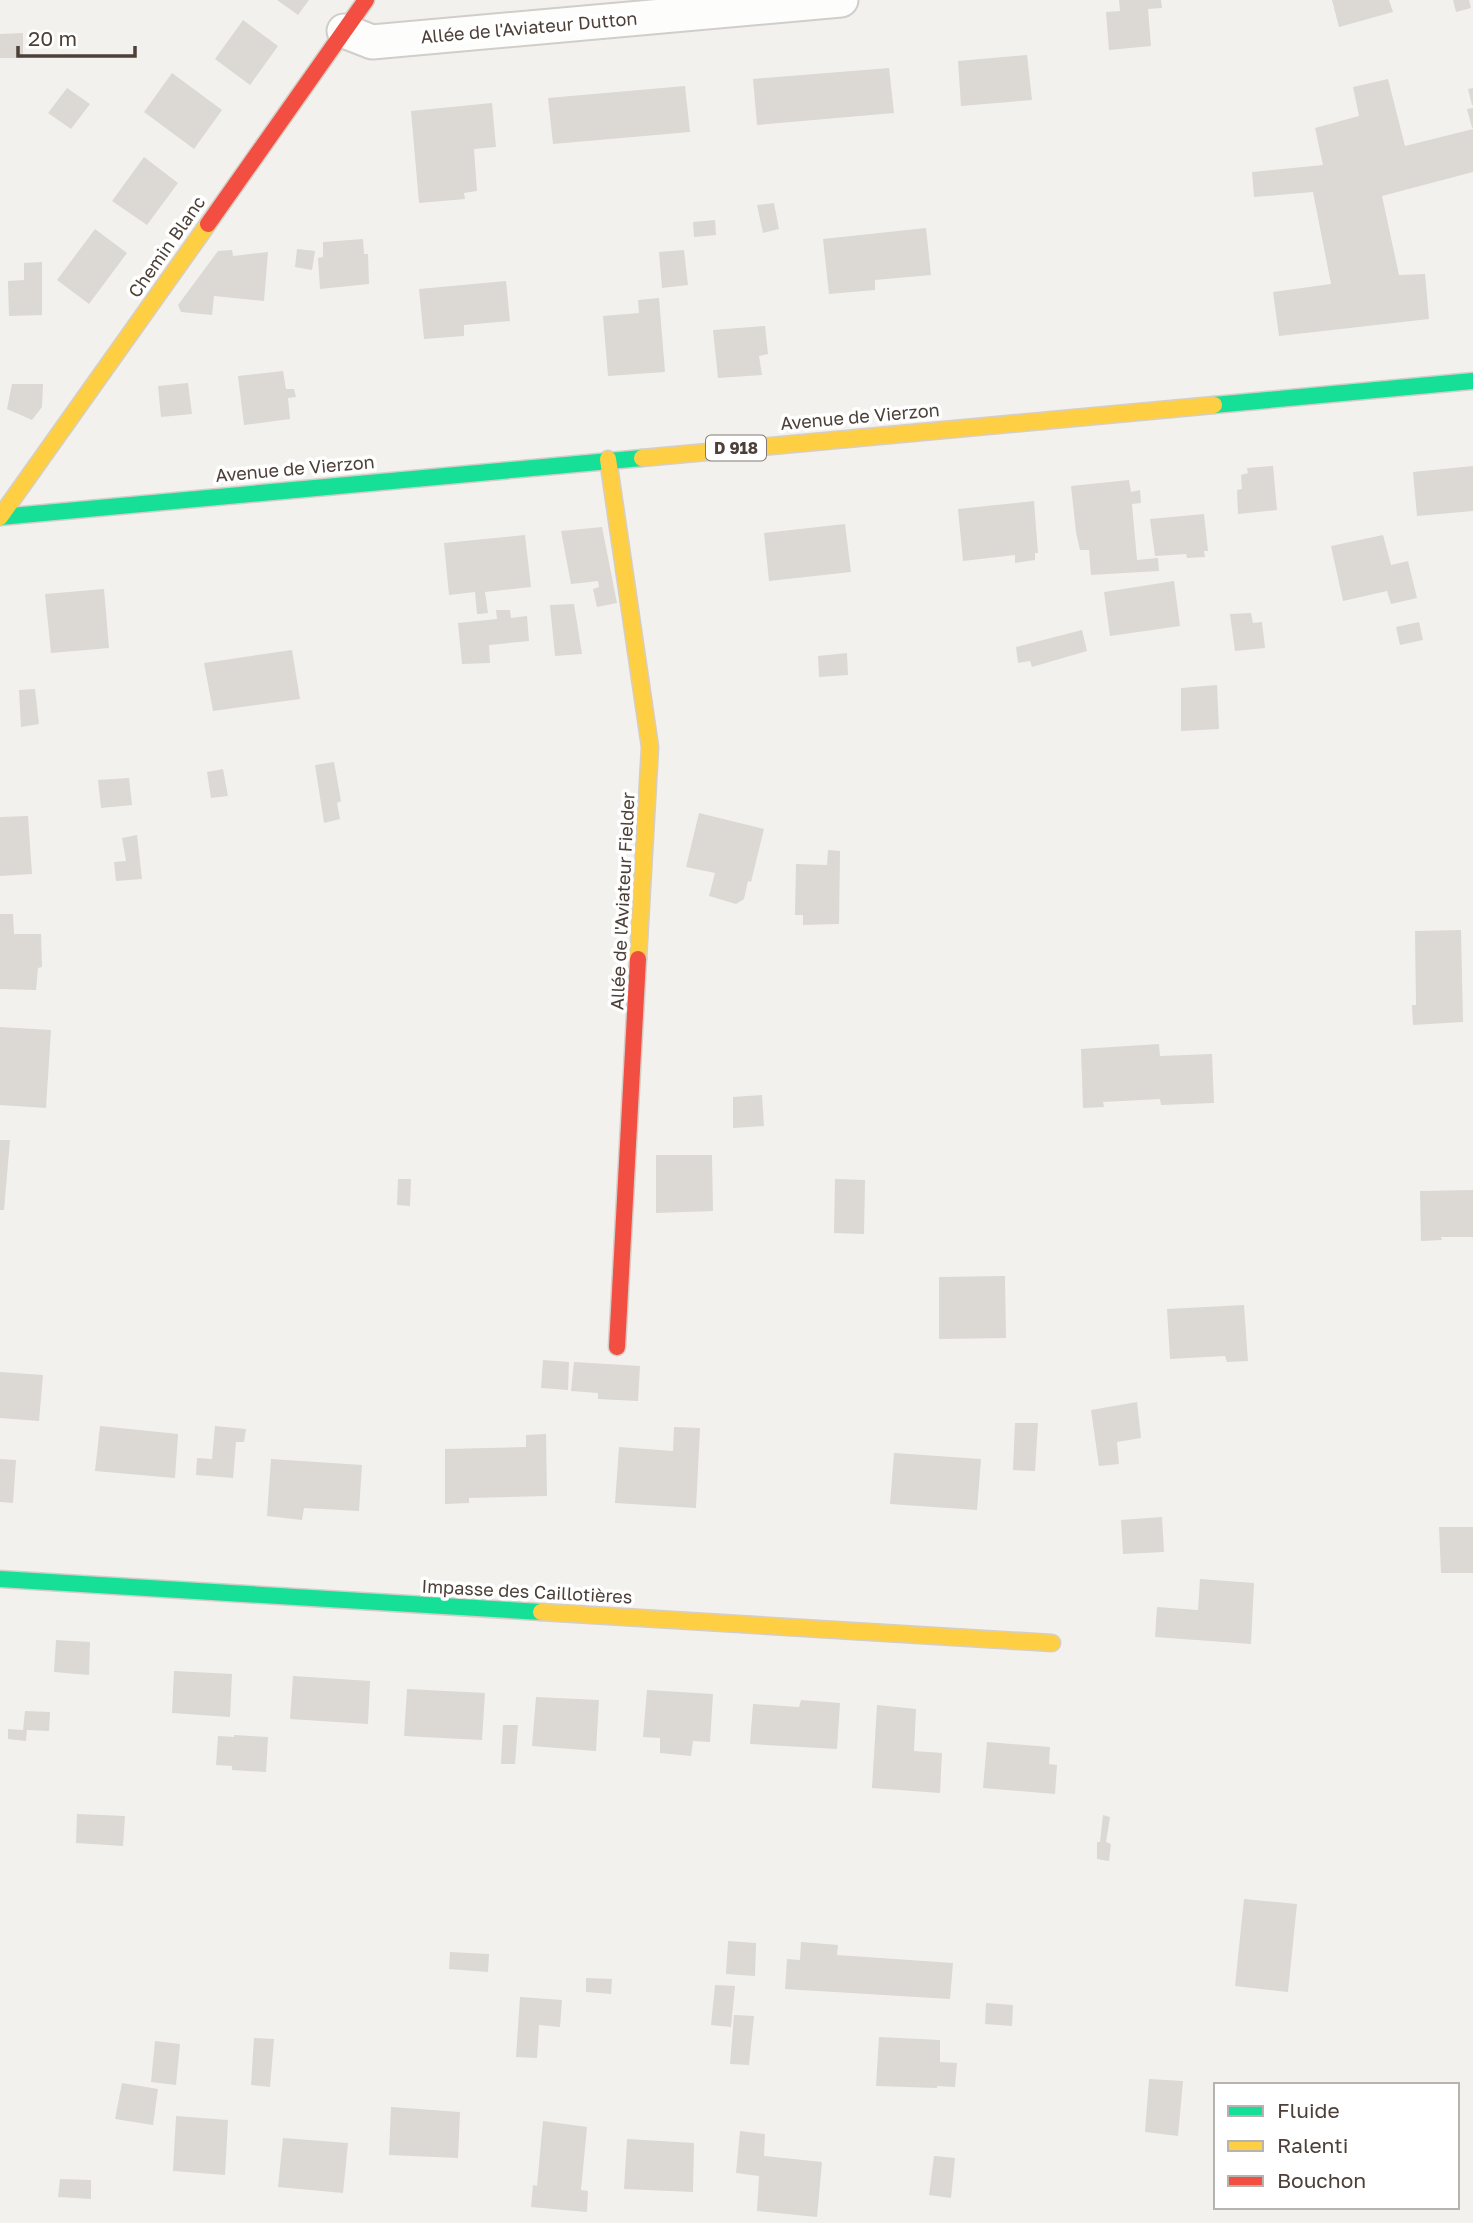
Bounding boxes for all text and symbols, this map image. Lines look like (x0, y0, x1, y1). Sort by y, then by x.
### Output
street label: Allée de l'Aviateur Dutton (420, 7, 638, 47)
scale bar (18, 14, 135, 58)
text: 20 m (28, 25, 77, 51)
street label: Chemin Blanc (123, 191, 209, 301)
street label: Avenue de Vierzon (779, 398, 940, 434)
road number: D 918 (706, 436, 766, 461)
street label: Avenue de Vierzon (214, 450, 375, 486)
street label: Allée de l'Aviateur Fielder (605, 792, 639, 1010)
street label: Impasse des Caillotières (421, 1574, 633, 1608)
legend (1214, 2083, 1459, 2209)
text: Fluide (1277, 2097, 1340, 2123)
text: Ralenti (1277, 2132, 1348, 2158)
text: Bouchon (1277, 2167, 1366, 2193)

